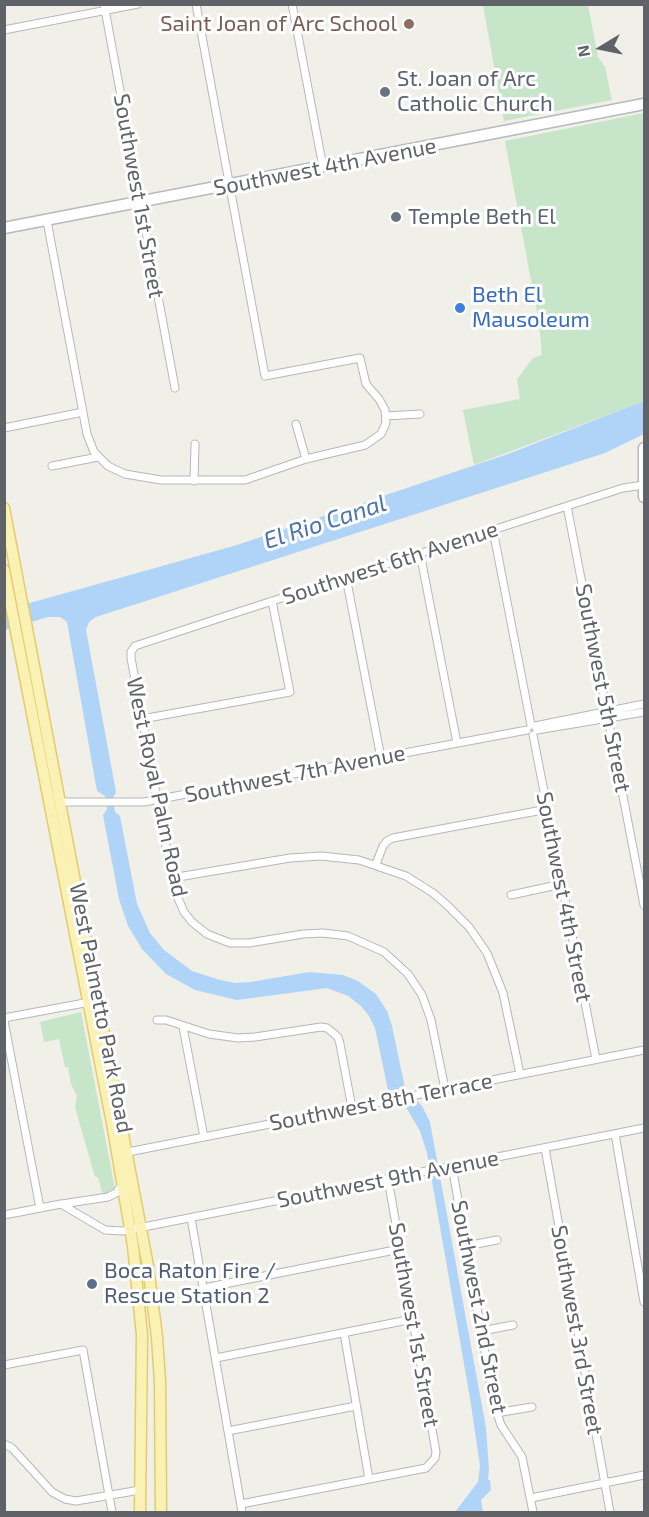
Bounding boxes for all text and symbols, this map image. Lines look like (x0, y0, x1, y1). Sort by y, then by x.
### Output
place label: Saint Joan of Arc School (160, 11, 397, 37)
marker: Saint Joan of Arc School (402, 17, 416, 31)
north arrow (571, 18, 631, 78)
text: N (572, 44, 593, 59)
place label: St. Joan of Arc Catholic Church (397, 66, 553, 118)
marker: St. Joan of Arc Catholic Church (378, 85, 392, 99)
street label: Southwest 1st Street (108, 92, 170, 300)
street label: Southwest 4th Avenue (211, 132, 439, 202)
place label: Temple Beth El (408, 204, 556, 230)
marker: Temple Beth El (389, 210, 403, 224)
place label: Beth El Mausoleum (472, 282, 590, 334)
marker: Beth El Mausoleum (453, 301, 467, 315)
water label: El Rio Canal (260, 489, 390, 555)
street label: Southwest 6th Avenue (279, 516, 501, 610)
street label: Southwest 5th Street (570, 581, 636, 795)
street label: West Royal Palm Road (121, 675, 193, 899)
street label: Southwest 7th Avenue (183, 740, 407, 808)
street label: Southwest 4th Street (531, 790, 597, 1004)
street label: West Palmetto Park Road (64, 881, 138, 1135)
street label: Southwest 8th Terrace (267, 1067, 495, 1137)
street label: Southwest 9th Avenue (275, 1145, 501, 1213)
street label: Southwest 2nd Street (445, 1198, 513, 1416)
street label: Southwest 1st Street (383, 1221, 445, 1429)
street label: Southwest 3rd Street (546, 1223, 608, 1437)
place label: Boca Raton Fire / Rescue Station 2 (104, 1258, 276, 1310)
marker: Boca Raton Fire / Rescue Station 2 (85, 1277, 99, 1291)

